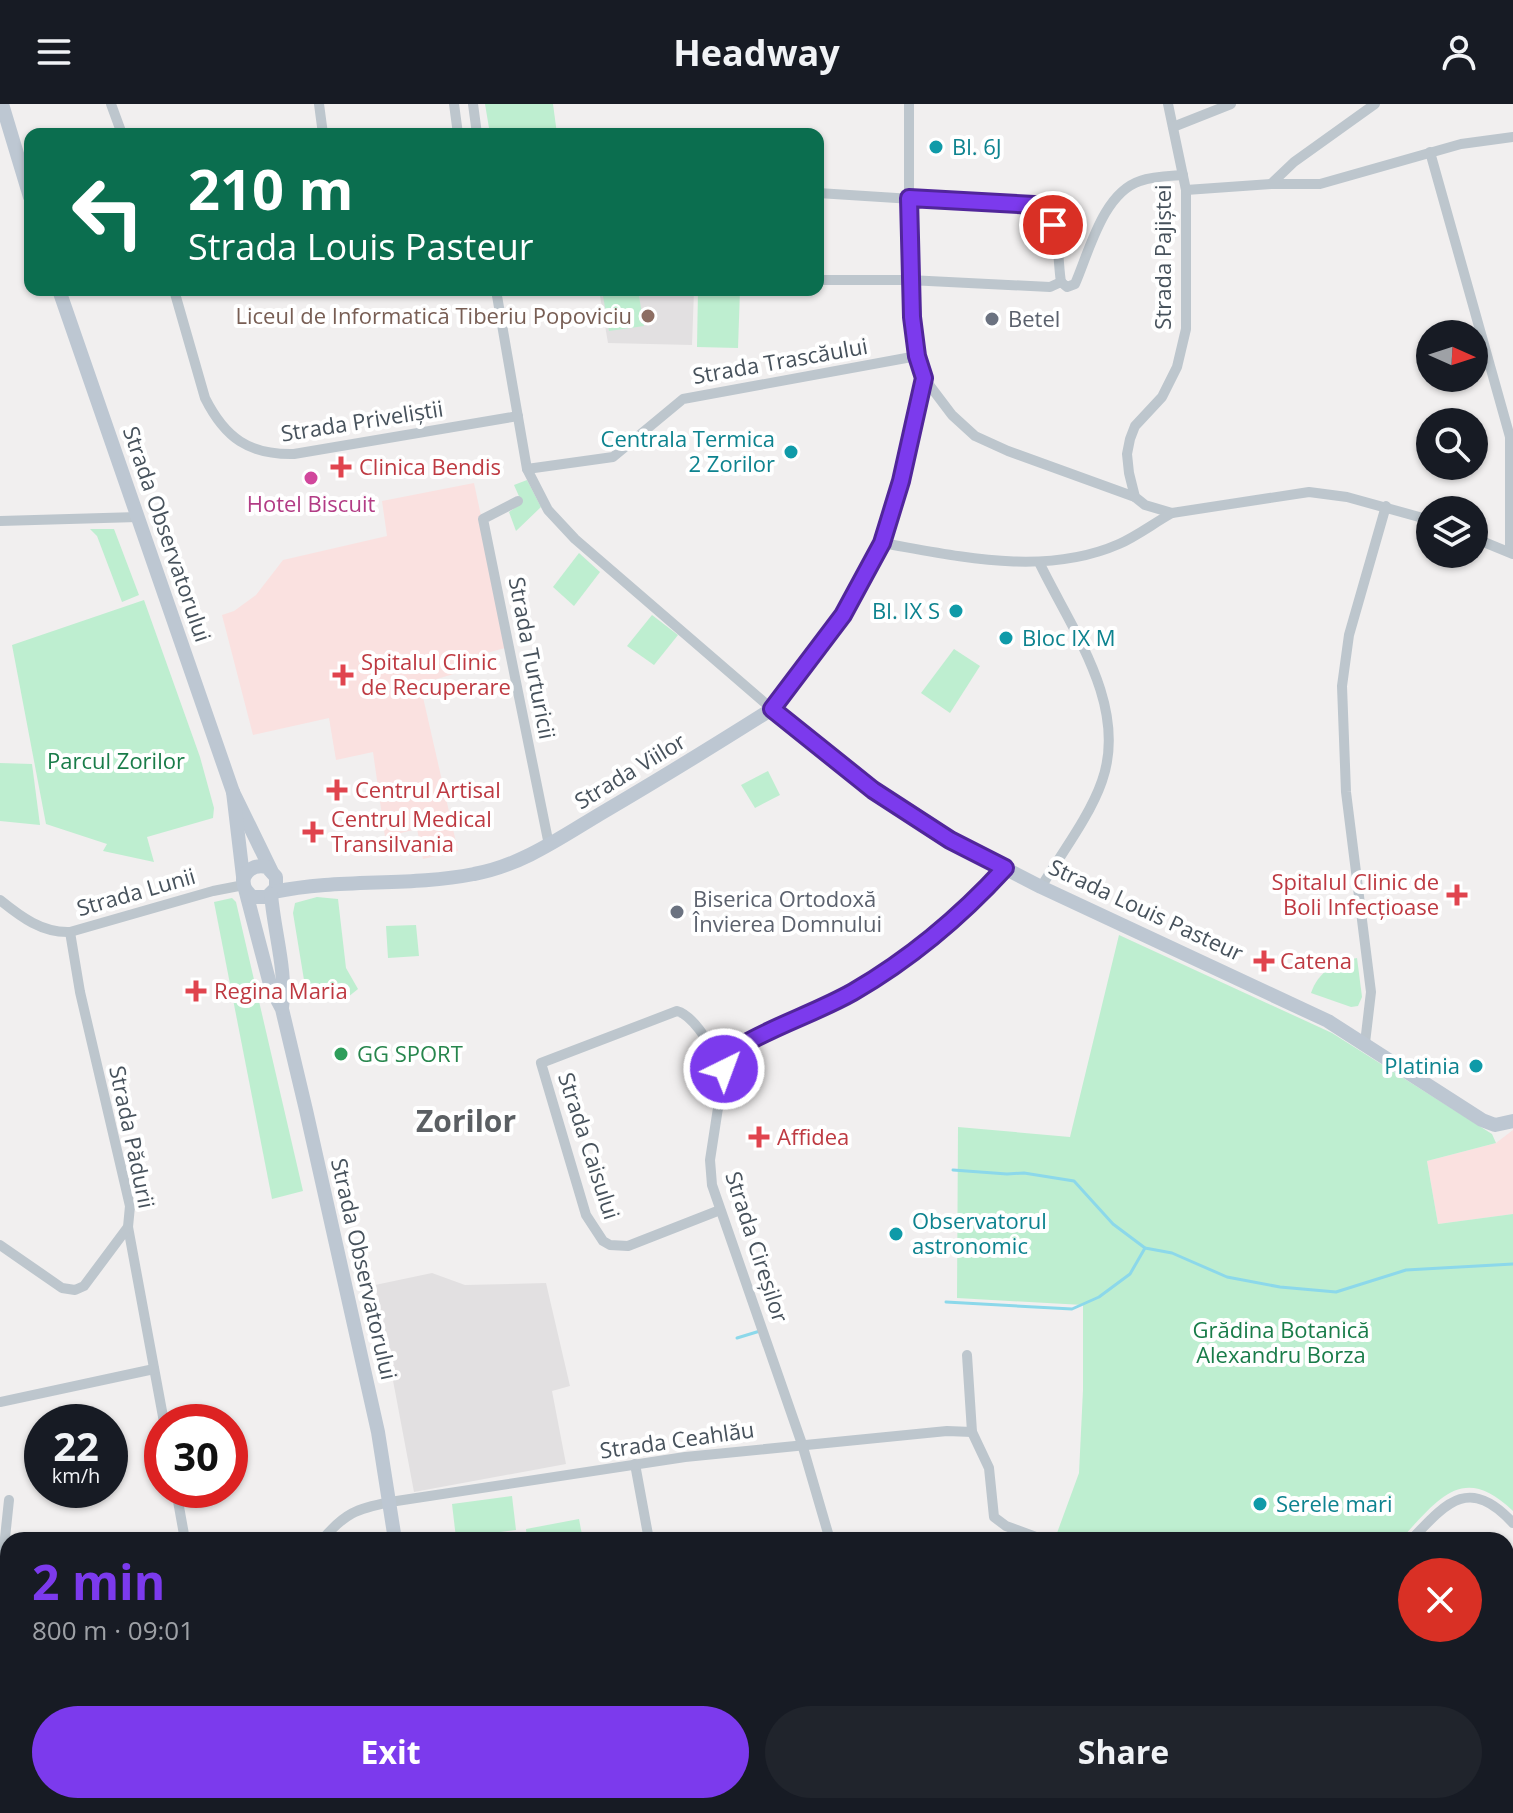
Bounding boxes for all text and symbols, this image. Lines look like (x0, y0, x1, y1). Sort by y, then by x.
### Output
text: Headway (673, 28, 840, 77)
icon: menu (32, 30, 76, 74)
icon: person (1437, 30, 1481, 74)
place label: Bl. 6J (952, 131, 1002, 161)
marker: Bl. 6J (927, 138, 945, 156)
text: 210 m (188, 150, 354, 226)
icon: left (56, 160, 160, 264)
street label: Strada Pajiștei (1147, 184, 1177, 330)
pin (1019, 191, 1087, 259)
icon: arrive (1031, 203, 1075, 247)
text: Strada Louis Pasteur (188, 222, 533, 271)
place label: Liceul de Informatică Tiberiu Popoviciu (236, 300, 632, 330)
place label: Betel (1008, 303, 1060, 333)
marker: Liceul de Informatică Tiberiu Popoviciu (639, 307, 657, 325)
marker: Betel (983, 310, 1001, 328)
north arrow (1416, 320, 1488, 392)
map controls (1416, 320, 1488, 568)
street label: Strada Trascăului (690, 330, 870, 390)
street label: Strada Priveliștii (278, 392, 445, 448)
button: search (1416, 408, 1488, 480)
street label: Strada Observatorului (117, 422, 219, 646)
place label: Centrala Termica 2 Zorilor (601, 423, 775, 478)
marker: Centrala Termica 2 Zorilor (782, 443, 800, 461)
place label: Clinica Bendis (359, 451, 501, 481)
marker: Clinica Bendis (330, 456, 352, 478)
marker: Hotel Biscuit (302, 469, 320, 487)
place label: Hotel Biscuit (247, 488, 375, 518)
button: layers (1416, 496, 1488, 568)
street label: Strada Turturicii (503, 574, 563, 741)
place label: Bl. IX S (872, 595, 940, 625)
marker: Bl. IX S (947, 602, 965, 620)
place label: Bloc IX M (1022, 622, 1116, 652)
marker: Bloc IX M (997, 629, 1015, 647)
place label: Spitalul Clinic de Recuperare (361, 646, 511, 701)
marker: Spitalul Clinic de Recuperare (332, 664, 354, 686)
street label: Strada Viilor (568, 725, 691, 815)
park label: Parcul Zorilor (47, 745, 185, 775)
place label: Centrul Artisal (355, 774, 501, 804)
marker: Centrul Artisal (326, 779, 348, 801)
place label: Centrul Medical Transilvania (331, 803, 492, 858)
marker: Centrul Medical Transilvania (302, 821, 324, 843)
street label: Strada Louis Pasteur (1044, 851, 1248, 967)
street label: Strada Lunii (73, 860, 199, 922)
place label: Spitalul Clinic de Boli Infecțioase (1271, 866, 1439, 921)
place label: Biserica Ortodoxă Învierea Domnului (692, 883, 882, 938)
marker: Spitalul Clinic de Boli Infecțioase (1446, 884, 1468, 906)
marker: Biserica Ortodoxă Învierea Domnului (668, 903, 686, 921)
place label: Catena (1280, 945, 1352, 975)
marker: Catena (1255, 952, 1273, 970)
place label: Regina Maria (214, 975, 348, 1005)
marker: Regina Maria (185, 980, 207, 1002)
position arrow (682, 1027, 766, 1111)
place label: GG SPORT (357, 1038, 463, 1068)
marker: GG SPORT (332, 1045, 350, 1063)
place label: Platinia (1384, 1050, 1460, 1080)
marker: Platinia (1467, 1057, 1485, 1075)
street label: Strada Pădurii (103, 1063, 163, 1211)
street label: Strada Caisului (552, 1068, 628, 1223)
district label: Zorilor (416, 1100, 516, 1141)
place label: Affidea (777, 1121, 849, 1151)
marker: Affidea (748, 1126, 770, 1148)
street label: Strada Observatorului (325, 1155, 405, 1382)
street label: Strada Cireșilor (719, 1167, 796, 1326)
place label: Observatorul astronomic (912, 1205, 1047, 1260)
marker: Observatorul astronomic (887, 1225, 905, 1243)
park label: Grădina Botanică Alexandru Borza (1193, 1314, 1369, 1369)
speed limit sign: 30 (144, 1404, 248, 1508)
street label: Strada Ceahlău (598, 1413, 756, 1465)
text: 22 (53, 1418, 99, 1473)
text: km/h (52, 1462, 100, 1489)
place label: Serele mari (1276, 1488, 1393, 1518)
marker: Serele mari (1251, 1495, 1269, 1513)
text: 2 min (32, 1549, 165, 1614)
button: close (1398, 1558, 1482, 1642)
text: 800 m · 09:01 (32, 1612, 194, 1648)
button: Exit (32, 1706, 749, 1798)
button: Share (765, 1706, 1482, 1798)

